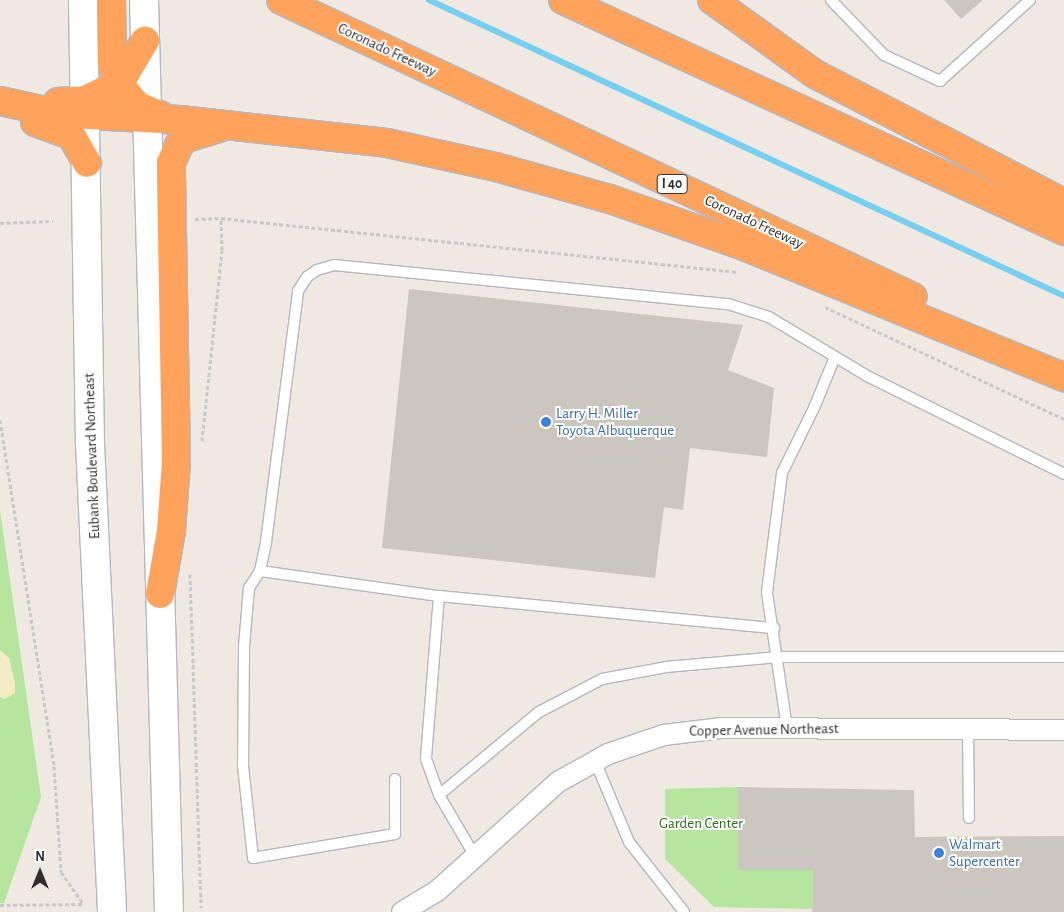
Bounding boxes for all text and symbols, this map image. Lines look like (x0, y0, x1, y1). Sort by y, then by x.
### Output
street label: Coronado Freeway (335, 19, 439, 81)
road number: I 40 (656, 172, 688, 195)
street label: Coronado Freeway (702, 191, 806, 253)
street label: Eubank Boulevard Northeast (80, 373, 104, 539)
place label: Larry H. Miller Toyota Albuquerque (556, 404, 674, 439)
marker: Larry H. Miller Toyota Albuquerque (540, 416, 552, 428)
street label: Copper Avenue Northeast (689, 720, 839, 740)
park label: Garden Center (659, 815, 743, 833)
place label: Walmart Supercenter (949, 835, 1020, 870)
north arrow (15, 847, 65, 897)
marker: Walmart Supercenter (933, 847, 945, 859)
text: N (35, 850, 45, 864)

